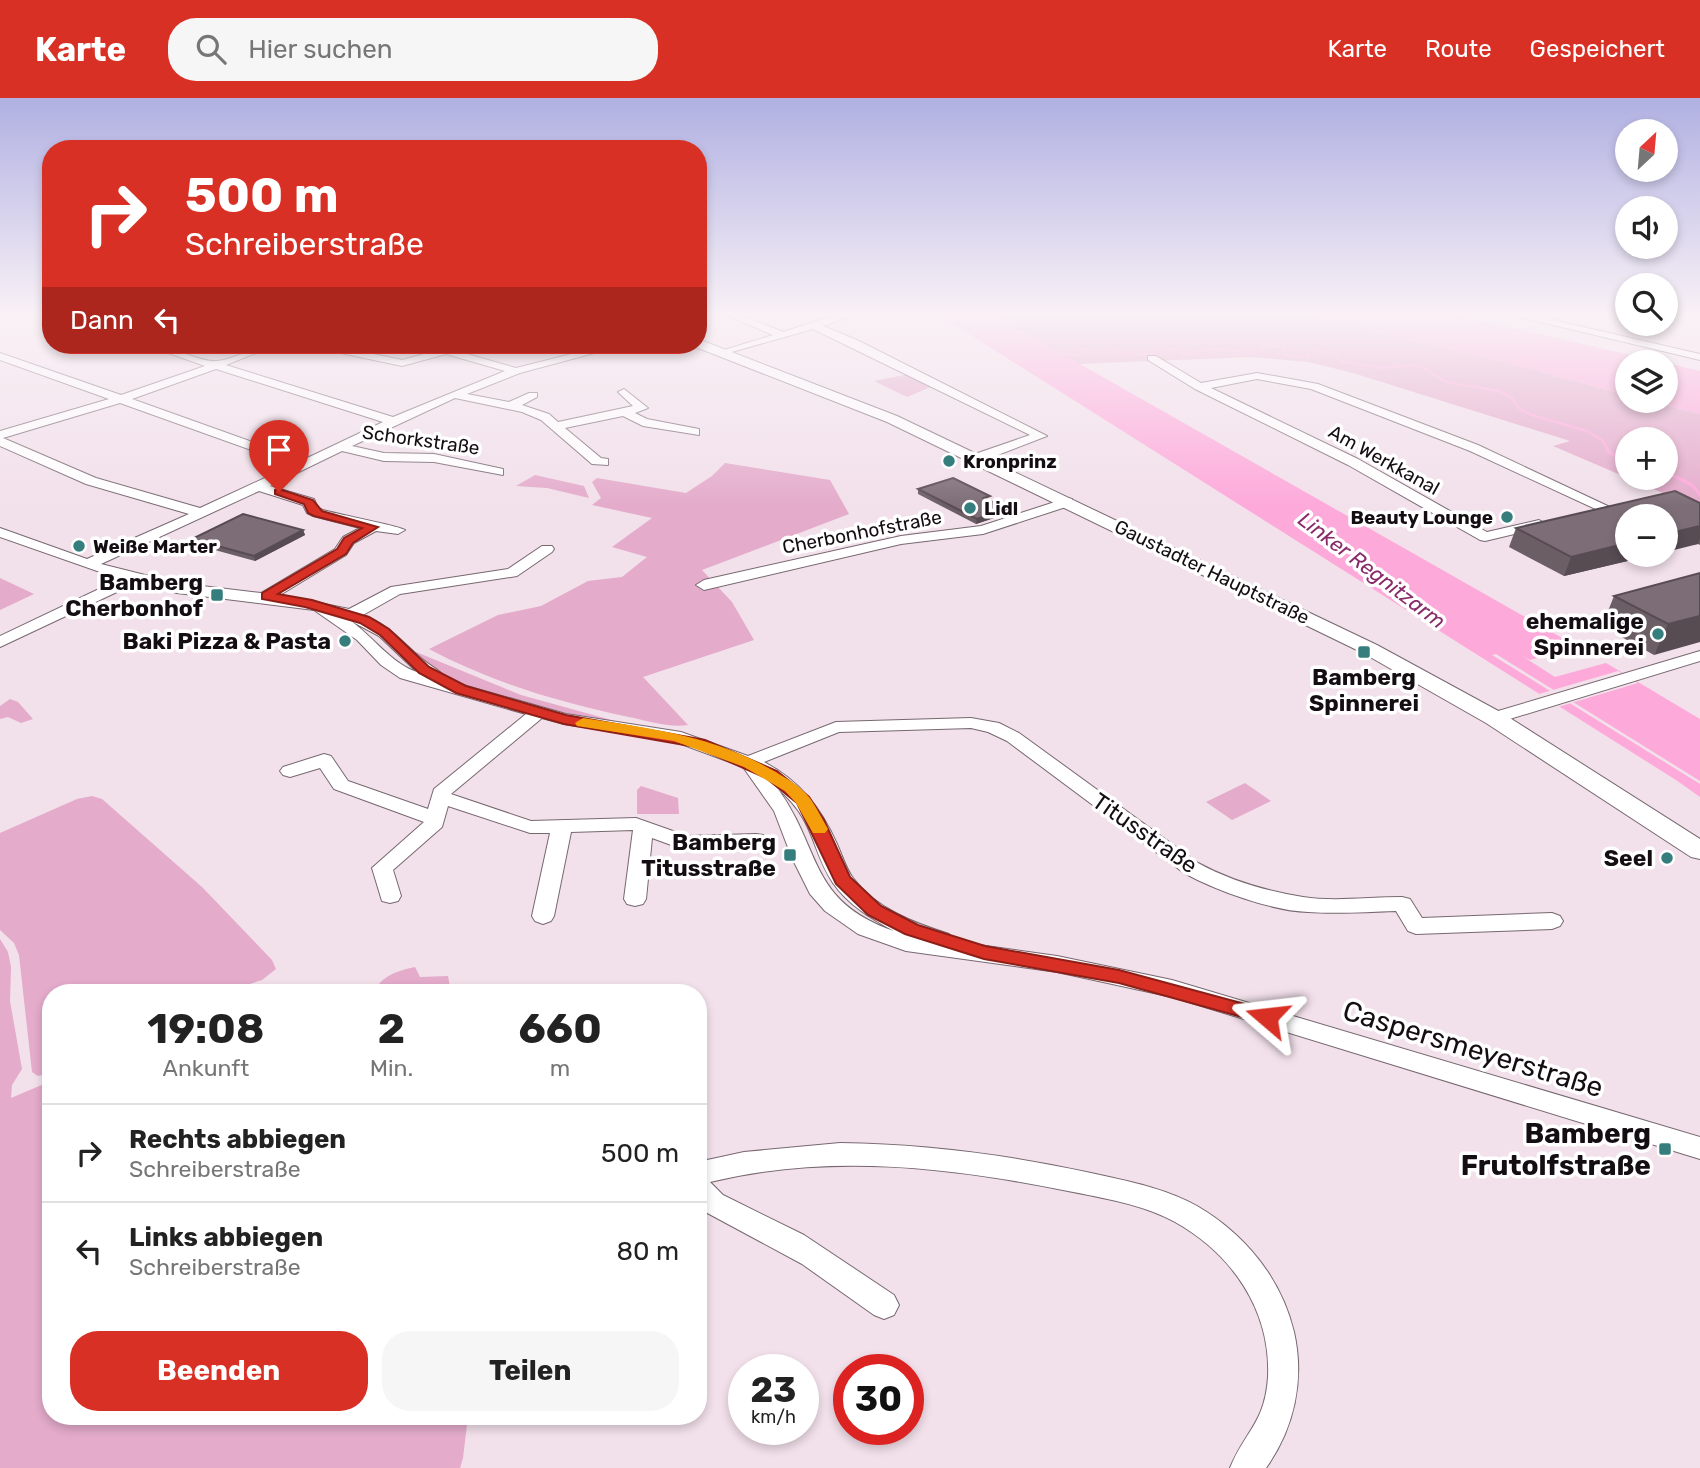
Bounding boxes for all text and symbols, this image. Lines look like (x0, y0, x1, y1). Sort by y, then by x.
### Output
search box (168, 18, 658, 81)
text: Karte (35, 30, 126, 69)
icon: search (192, 30, 230, 68)
text: Hier suchen (248, 34, 393, 65)
text: Karte (1328, 35, 1387, 63)
text: Route (1425, 35, 1492, 63)
text: Gespeichert (1530, 35, 1665, 63)
north arrow (1615, 119, 1678, 182)
map controls (1615, 119, 1678, 567)
text: 500 m (185, 166, 339, 224)
icon: right (70, 168, 161, 259)
button: sound (1615, 196, 1678, 259)
text: Schreiberstraße (185, 225, 424, 263)
button: search (1615, 273, 1678, 336)
icon: left (148, 301, 186, 339)
text: Dann (70, 305, 134, 336)
button: layers (1615, 350, 1678, 413)
pin (249, 420, 309, 492)
street label: Schorkstraße (361, 420, 481, 460)
street label: Am Werkkanal (1325, 420, 1443, 500)
button: + (1615, 427, 1678, 490)
icon: arrive (260, 431, 298, 469)
place label: Kronprinz (963, 450, 1057, 473)
marker: Kronprinz (941, 453, 957, 469)
place label: Lidl (984, 497, 1018, 520)
marker: Lidl (962, 500, 978, 516)
button: − (1615, 504, 1678, 567)
street label: Cherbonhofstraße (780, 505, 944, 559)
place label: Beauty Lounge (1351, 506, 1493, 529)
water label: Linker Regnitzarm (1294, 507, 1450, 633)
marker: Beauty Lounge (1499, 509, 1515, 525)
street label: Gaustadter Hauptstraße (1111, 515, 1313, 629)
place label: Weiße Marter (93, 535, 217, 558)
marker: Weiße Marter (71, 538, 87, 554)
place label: Bamberg Cherbonhof (65, 568, 204, 622)
marker: Bamberg Cherbonhof (209, 587, 225, 603)
place label: ehemalige Spinnerei (1526, 607, 1644, 661)
marker: ehemalige Spinnerei (1650, 626, 1666, 642)
place label: Baki Pizza & Pasta (122, 627, 331, 655)
marker: Baki Pizza & Pasta (337, 633, 353, 649)
marker: Bamberg Spinnerei (1356, 644, 1372, 660)
place label: Bamberg Spinnerei (1309, 663, 1419, 717)
street label: Titusstraße (1087, 787, 1203, 879)
place label: Bamberg Titusstraße (641, 828, 776, 882)
place label: Seel (1604, 844, 1653, 872)
marker: Bamberg Titusstraße (782, 847, 798, 863)
marker: Seel (1659, 850, 1675, 866)
position arrow (1230, 980, 1304, 1054)
street label: Caspersmeyerstraße (1339, 994, 1607, 1104)
text: 19:08 (147, 1004, 264, 1054)
text: 2 (378, 1004, 405, 1054)
text: 660 (518, 1004, 602, 1054)
text: Ankunft (162, 1054, 249, 1082)
text: Min. (370, 1054, 413, 1082)
text: m (550, 1054, 570, 1082)
place label: Bamberg Frutolfstraße (1461, 1117, 1651, 1182)
text: Rechts abbiegen (129, 1124, 346, 1155)
icon: right (70, 1134, 108, 1172)
text: 500 m (601, 1138, 679, 1169)
marker: Bamberg Frutolfstraße (1657, 1141, 1673, 1157)
text: Schreiberstraße (129, 1155, 301, 1183)
text: Links abbiegen (129, 1222, 323, 1253)
icon: left (70, 1232, 108, 1270)
text: 80 m (616, 1236, 679, 1267)
text: Schreiberstraße (129, 1253, 301, 1281)
button: Beenden (70, 1331, 368, 1411)
button: Teilen (382, 1331, 679, 1411)
speed limit sign: 30 (833, 1354, 924, 1445)
text: 23 (751, 1369, 796, 1411)
text: km/h (751, 1406, 796, 1428)

